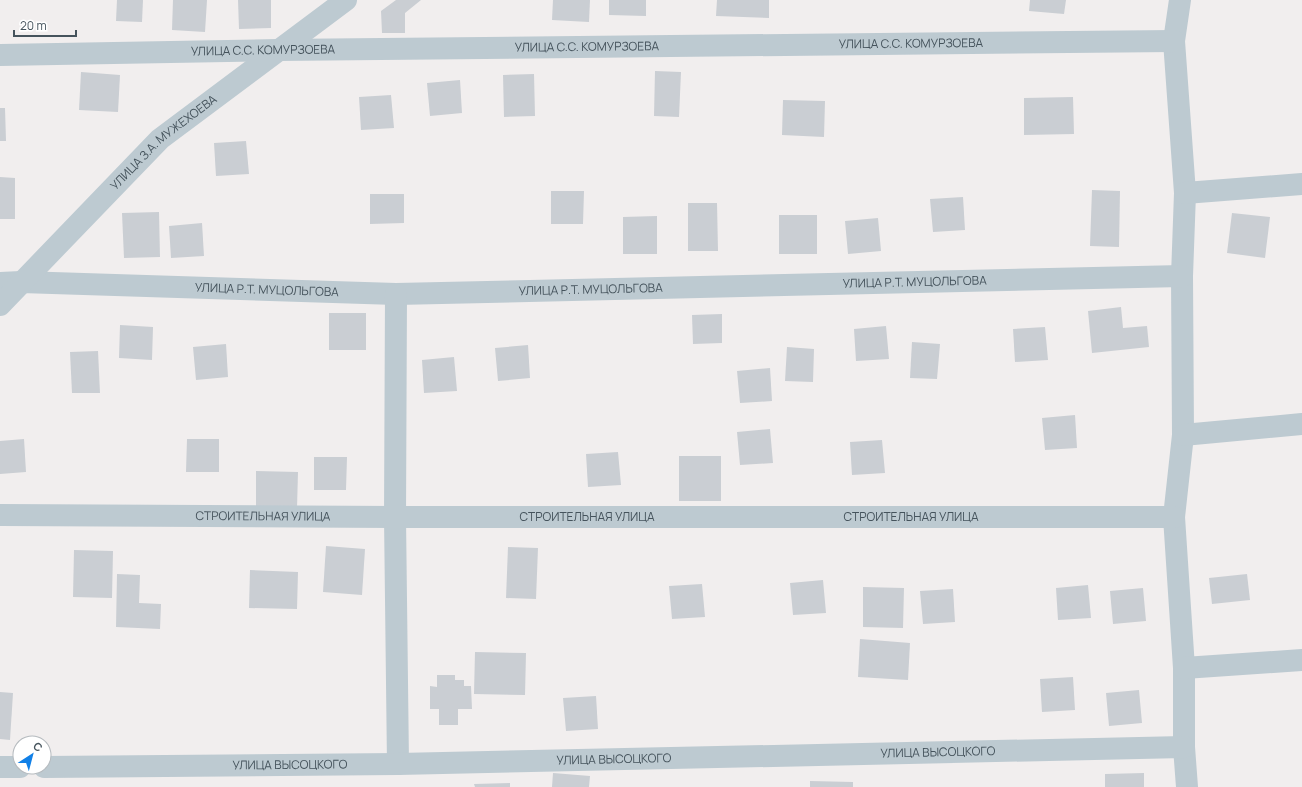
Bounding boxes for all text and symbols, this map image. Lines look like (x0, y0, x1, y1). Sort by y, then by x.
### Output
scale bar (14, 12, 76, 38)
text: 20 m (20, 17, 47, 34)
street label: УЛИЦА С.С. КОМУРЗОЕВА (839, 34, 984, 52)
street label: УЛИЦА С.С. КОМУРЗОЕВА (515, 37, 660, 56)
street label: УЛИЦА С.С. КОМУРЗОЕВА (191, 40, 336, 60)
street label: УЛИЦА З.А. МУЖЕХОЕВА (106, 90, 220, 194)
street label: УЛИЦА Р.Т. МУЦОЛЬГОВА (842, 271, 987, 292)
street label: УЛИЦА Р.Т. МУЦОЛЬГОВА (195, 279, 340, 300)
street label: УЛИЦА Р.Т. МУЦОЛЬГОВА (519, 279, 663, 299)
street label: СТРОИТЕЛЬНАЯ УЛИЦА (195, 507, 331, 525)
street label: СТРОИТЕЛЬНАЯ УЛИЦА (519, 508, 655, 525)
street label: СТРОИТЕЛЬНАЯ УЛИЦА (843, 508, 979, 525)
north arrow (12, 735, 52, 775)
text: С (30, 738, 46, 755)
street label: УЛИЦА ВЫСОЦКОГО (880, 742, 996, 762)
street label: УЛИЦА ВЫСОЦКОГО (556, 749, 672, 769)
street label: УЛИЦА ВЫСОЦКОГО (232, 755, 348, 773)

